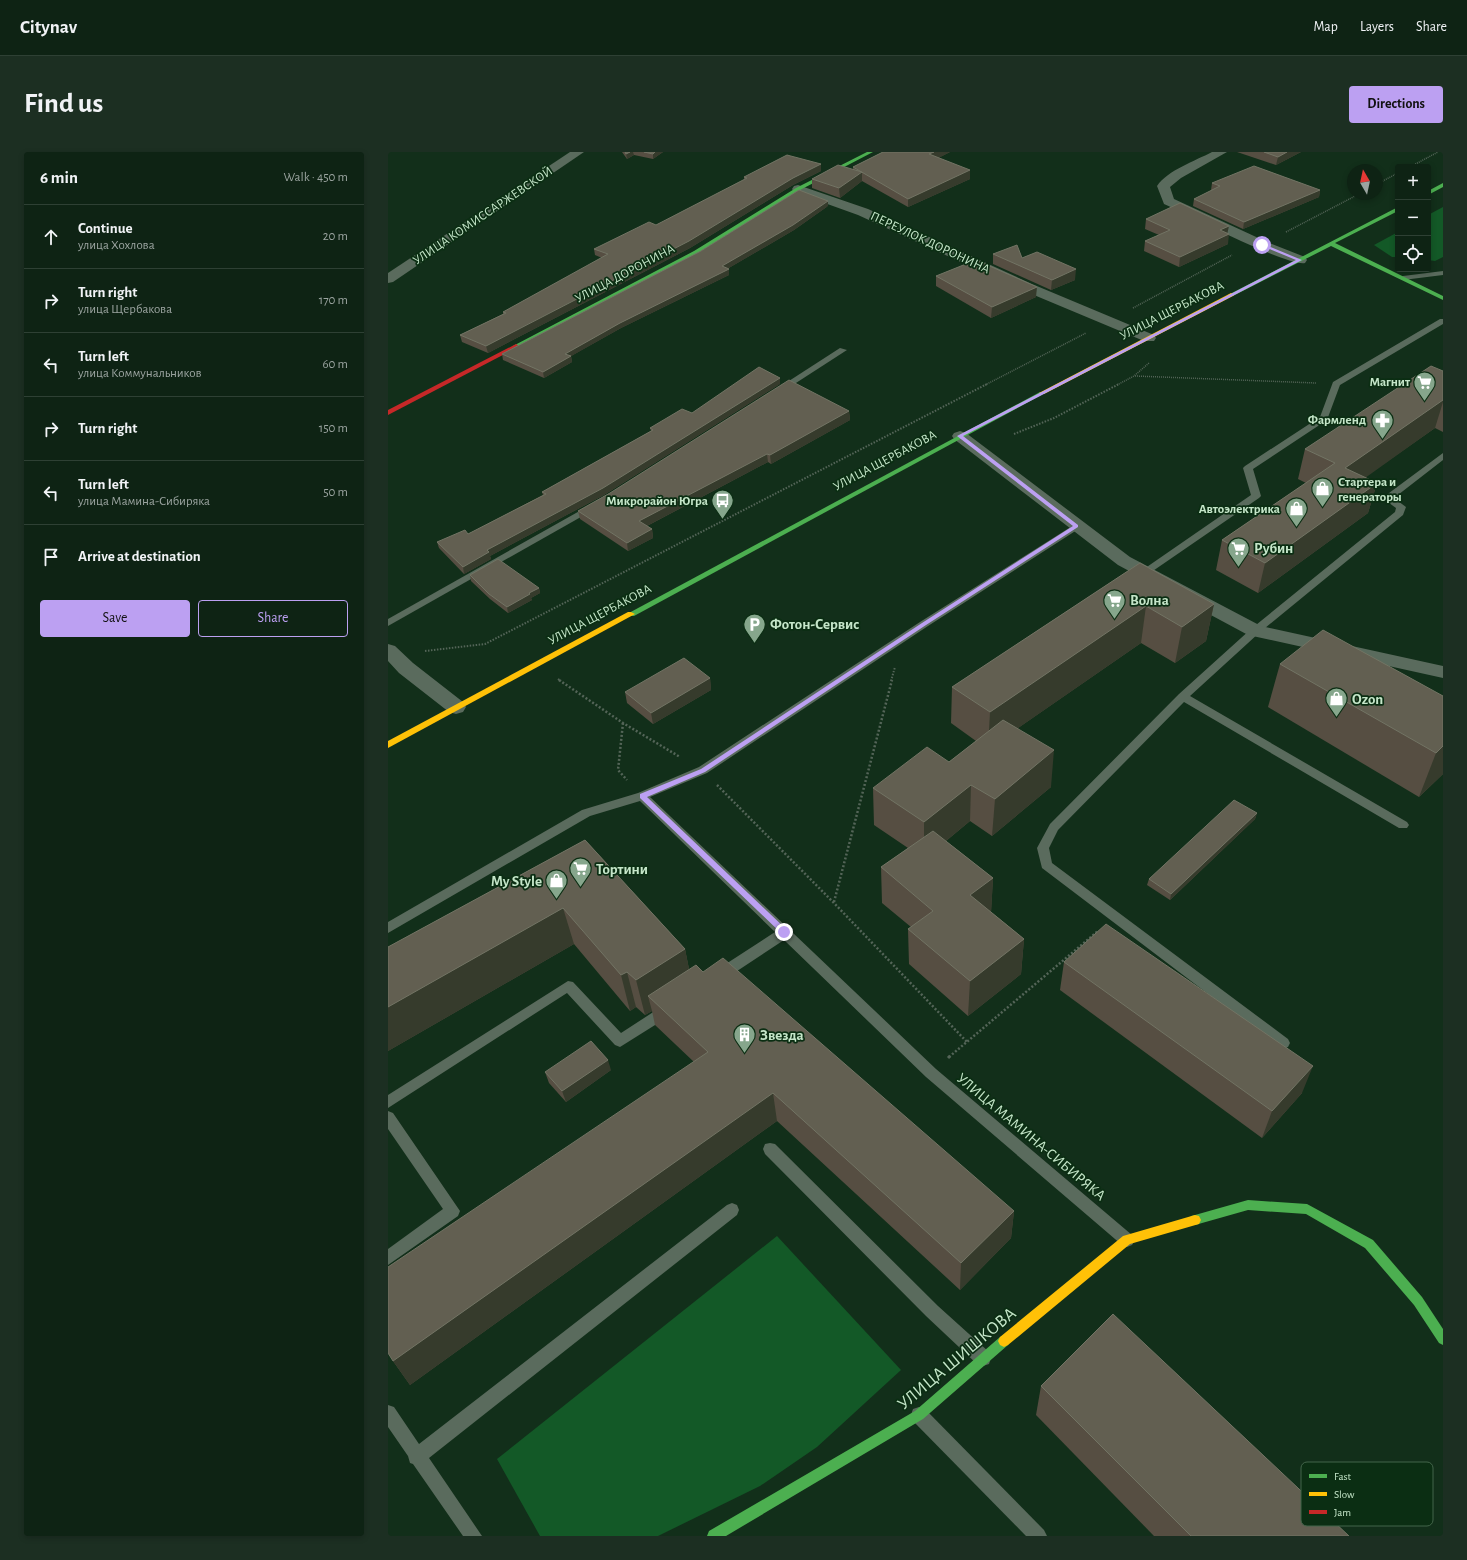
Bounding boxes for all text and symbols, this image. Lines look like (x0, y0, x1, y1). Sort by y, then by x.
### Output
text: Citynav (20, 18, 77, 37)
text: Map (1313, 20, 1338, 34)
text: Layers (1360, 20, 1394, 34)
text: Share (1416, 20, 1447, 34)
button: Directions (1349, 86, 1443, 123)
text: Find us (24, 90, 103, 118)
street label: УЛИЦА КОМИССАРЖЕВСКОЙ (410, 164, 555, 268)
north arrow (1347, 164, 1383, 200)
map controls (1395, 164, 1431, 272)
button: + (1395, 164, 1431, 200)
text: 6 min (40, 169, 78, 186)
text: Walk · 450 m (284, 171, 348, 184)
button: − (1395, 200, 1431, 236)
street label: ПЕРЕУЛОК ДОРОНИНА (868, 210, 992, 277)
text: Continue (78, 221, 133, 236)
icon: ahead (40, 226, 62, 248)
text: 20 m (323, 230, 348, 243)
route start (1253, 236, 1271, 254)
button: locate (1395, 236, 1431, 272)
text: улица Хохлова (78, 239, 155, 252)
street label: УЛИЦА ДОРОНИНА (573, 242, 677, 306)
street label: УЛИЦА ЩЕРБАКОВА (1118, 279, 1226, 343)
text: Turn right (78, 285, 137, 300)
icon: right (40, 290, 62, 312)
text: 170 m (319, 294, 348, 307)
text: улица Щербакова (78, 303, 172, 316)
text: Turn left (78, 349, 129, 364)
icon: left (40, 354, 62, 376)
text: 60 m (322, 358, 348, 371)
text: улица Коммунальников (78, 367, 202, 380)
supermarket icon: Магнит (1412, 369, 1438, 402)
place label: Магнит (1369, 376, 1411, 389)
pharmacy icon: Фармленд (1369, 407, 1395, 440)
place label: Фармленд (1308, 414, 1366, 427)
icon: right (40, 418, 62, 440)
text: Turn right (78, 421, 137, 436)
text: 150 m (319, 422, 348, 435)
street label: УЛИЦА ЩЕРБАКОВА (831, 428, 939, 494)
shop icon: Стартера и генераторы (1310, 476, 1336, 509)
place label: Стартера и генераторы (1338, 476, 1402, 504)
text: Turn left (78, 477, 129, 492)
icon: left (40, 482, 62, 504)
text: 50 m (323, 486, 348, 499)
bus stop icon: Микрорайон Югра (710, 488, 736, 521)
text: улица Мамина-Сибиряка (78, 495, 210, 508)
place label: Микрорайон Югра (606, 495, 708, 508)
shop icon: Автоэлектрика (1283, 496, 1309, 529)
place label: Автоэлектрика (1199, 503, 1280, 516)
supermarket icon: Рубин (1225, 535, 1251, 568)
place label: Рубин (1254, 541, 1293, 556)
icon: arrive (40, 546, 62, 568)
text: Arrive at destination (78, 549, 201, 564)
street label: УЛИЦА ЩЕРБАКОВА (546, 582, 654, 648)
supermarket icon: Волна (1102, 587, 1128, 620)
place label: Волна (1130, 593, 1169, 608)
button: Save (40, 600, 190, 637)
button: Share (198, 600, 348, 637)
parking icon: Фотон-Сервис (742, 611, 768, 644)
place label: Фотон-Сервис (770, 617, 859, 632)
shop icon: Ozon (1323, 686, 1349, 719)
place label: Ozon (1352, 692, 1383, 707)
supermarket icon: Тортини (568, 856, 594, 889)
place label: Тортини (596, 862, 648, 877)
shop icon: My Style (544, 868, 570, 901)
place label: My Style (491, 874, 542, 889)
route end (775, 923, 793, 941)
building icon: Звезда (732, 1022, 758, 1055)
place label: Звезда (760, 1028, 804, 1043)
street label: УЛИЦА МАМИНА-СИБИРЯКА (954, 1071, 1108, 1204)
street label: УЛИЦА ШИШКОВА (894, 1304, 1020, 1414)
legend (1301, 1462, 1433, 1526)
text: Fast (1334, 1471, 1352, 1482)
text: Slow (1334, 1489, 1355, 1500)
text: Jam (1334, 1507, 1351, 1518)

